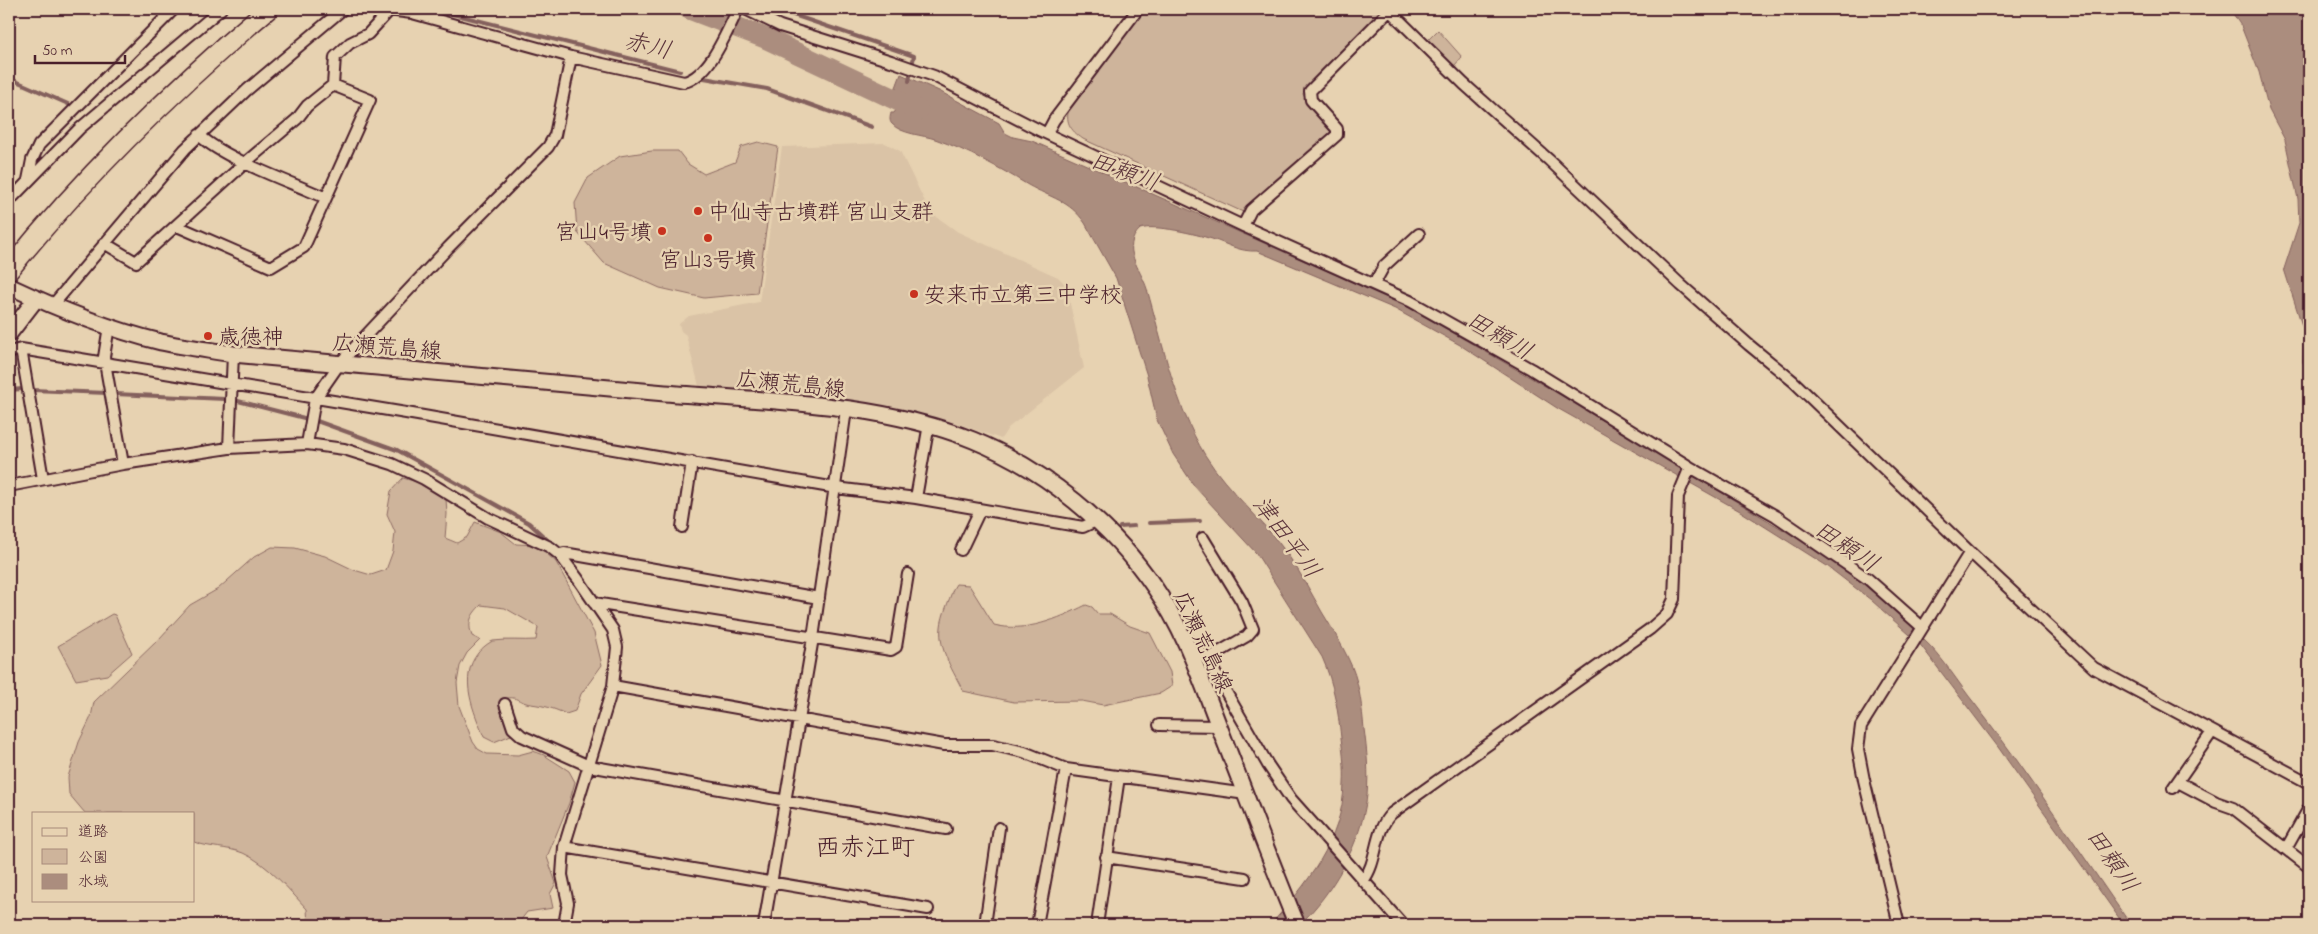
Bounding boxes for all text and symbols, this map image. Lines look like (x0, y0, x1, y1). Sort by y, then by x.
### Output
water label: 赤川 (620, 25, 675, 70)
scale bar (35, 32, 125, 64)
text: 50 m (42, 40, 73, 62)
water label: 田頼川 (1084, 145, 1164, 202)
place label: 中仙寺古墳群 宮山支群 (708, 198, 934, 230)
marker: 中仙寺古墳群 宮山支群 (692, 205, 704, 217)
place label: 宮山4号墳 (555, 218, 652, 250)
marker: 宮山4号墳 (656, 225, 668, 237)
marker: 宮山3号墳 (702, 232, 714, 244)
place label: 宮山3号墳 (659, 246, 757, 278)
place label: 安来市立第三中学校 (924, 281, 1122, 313)
marker: 安来市立第三中学校 (908, 288, 920, 300)
water label: 田頼川 (1459, 304, 1539, 371)
place label: 歳徳神 (218, 323, 284, 355)
street label: 広瀬荒島線 (331, 328, 443, 370)
marker: 歳徳神 (202, 330, 214, 342)
street label: 広瀬荒島線 (734, 364, 847, 408)
water label: 津田平川 (1242, 490, 1328, 587)
water label: 田頼川 (1806, 513, 1885, 583)
street label: 広瀬荒島線 (1164, 586, 1239, 699)
legend (32, 812, 195, 902)
text: 道路 (78, 821, 108, 843)
water label: 田頼川 (2076, 822, 2146, 901)
district label: 西赤江町 (815, 831, 915, 867)
text: 公園 (78, 847, 108, 869)
text: 水域 (78, 871, 108, 893)

